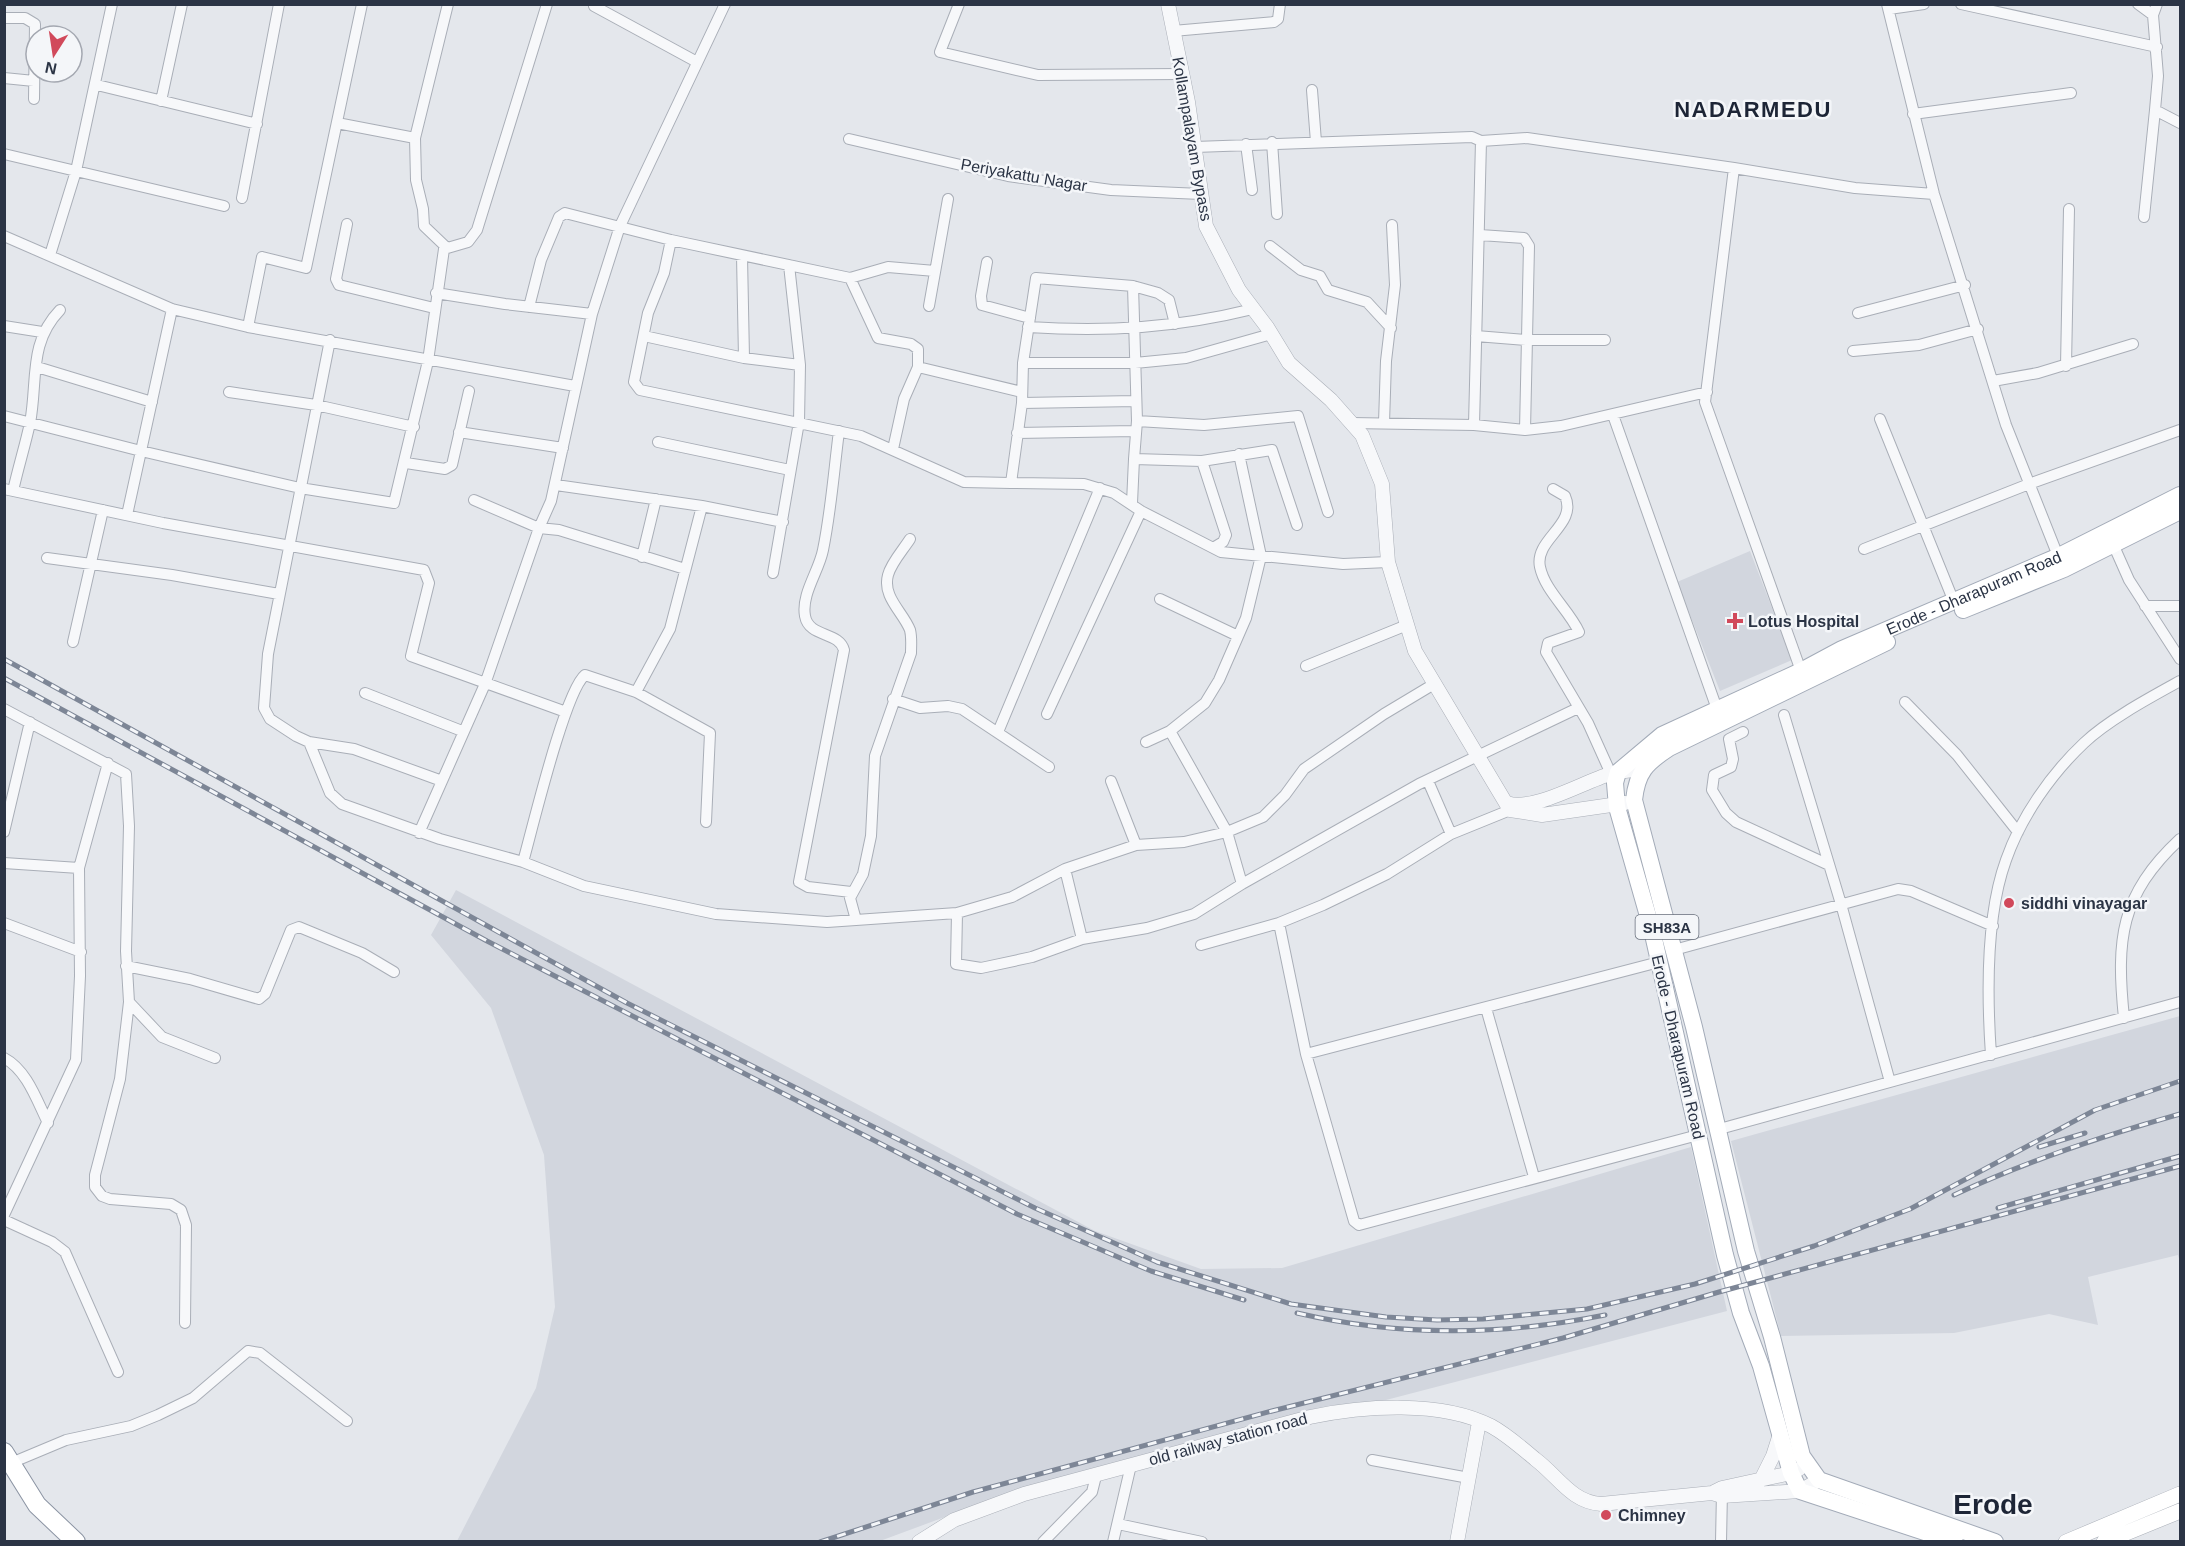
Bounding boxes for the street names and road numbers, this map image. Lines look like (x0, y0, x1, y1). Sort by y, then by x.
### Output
street label: Kollampalayam Bypass (1169, 56, 1215, 222)
street label: Periyakattu Nagar (959, 156, 1089, 195)
street label: Erode - Dharapuram Road (1884, 548, 2064, 638)
road number: SH83A (1636, 915, 1698, 939)
street label: Erode - Dharapuram Road (1649, 953, 1707, 1141)
street label: old railway station road (1147, 1410, 1309, 1468)

